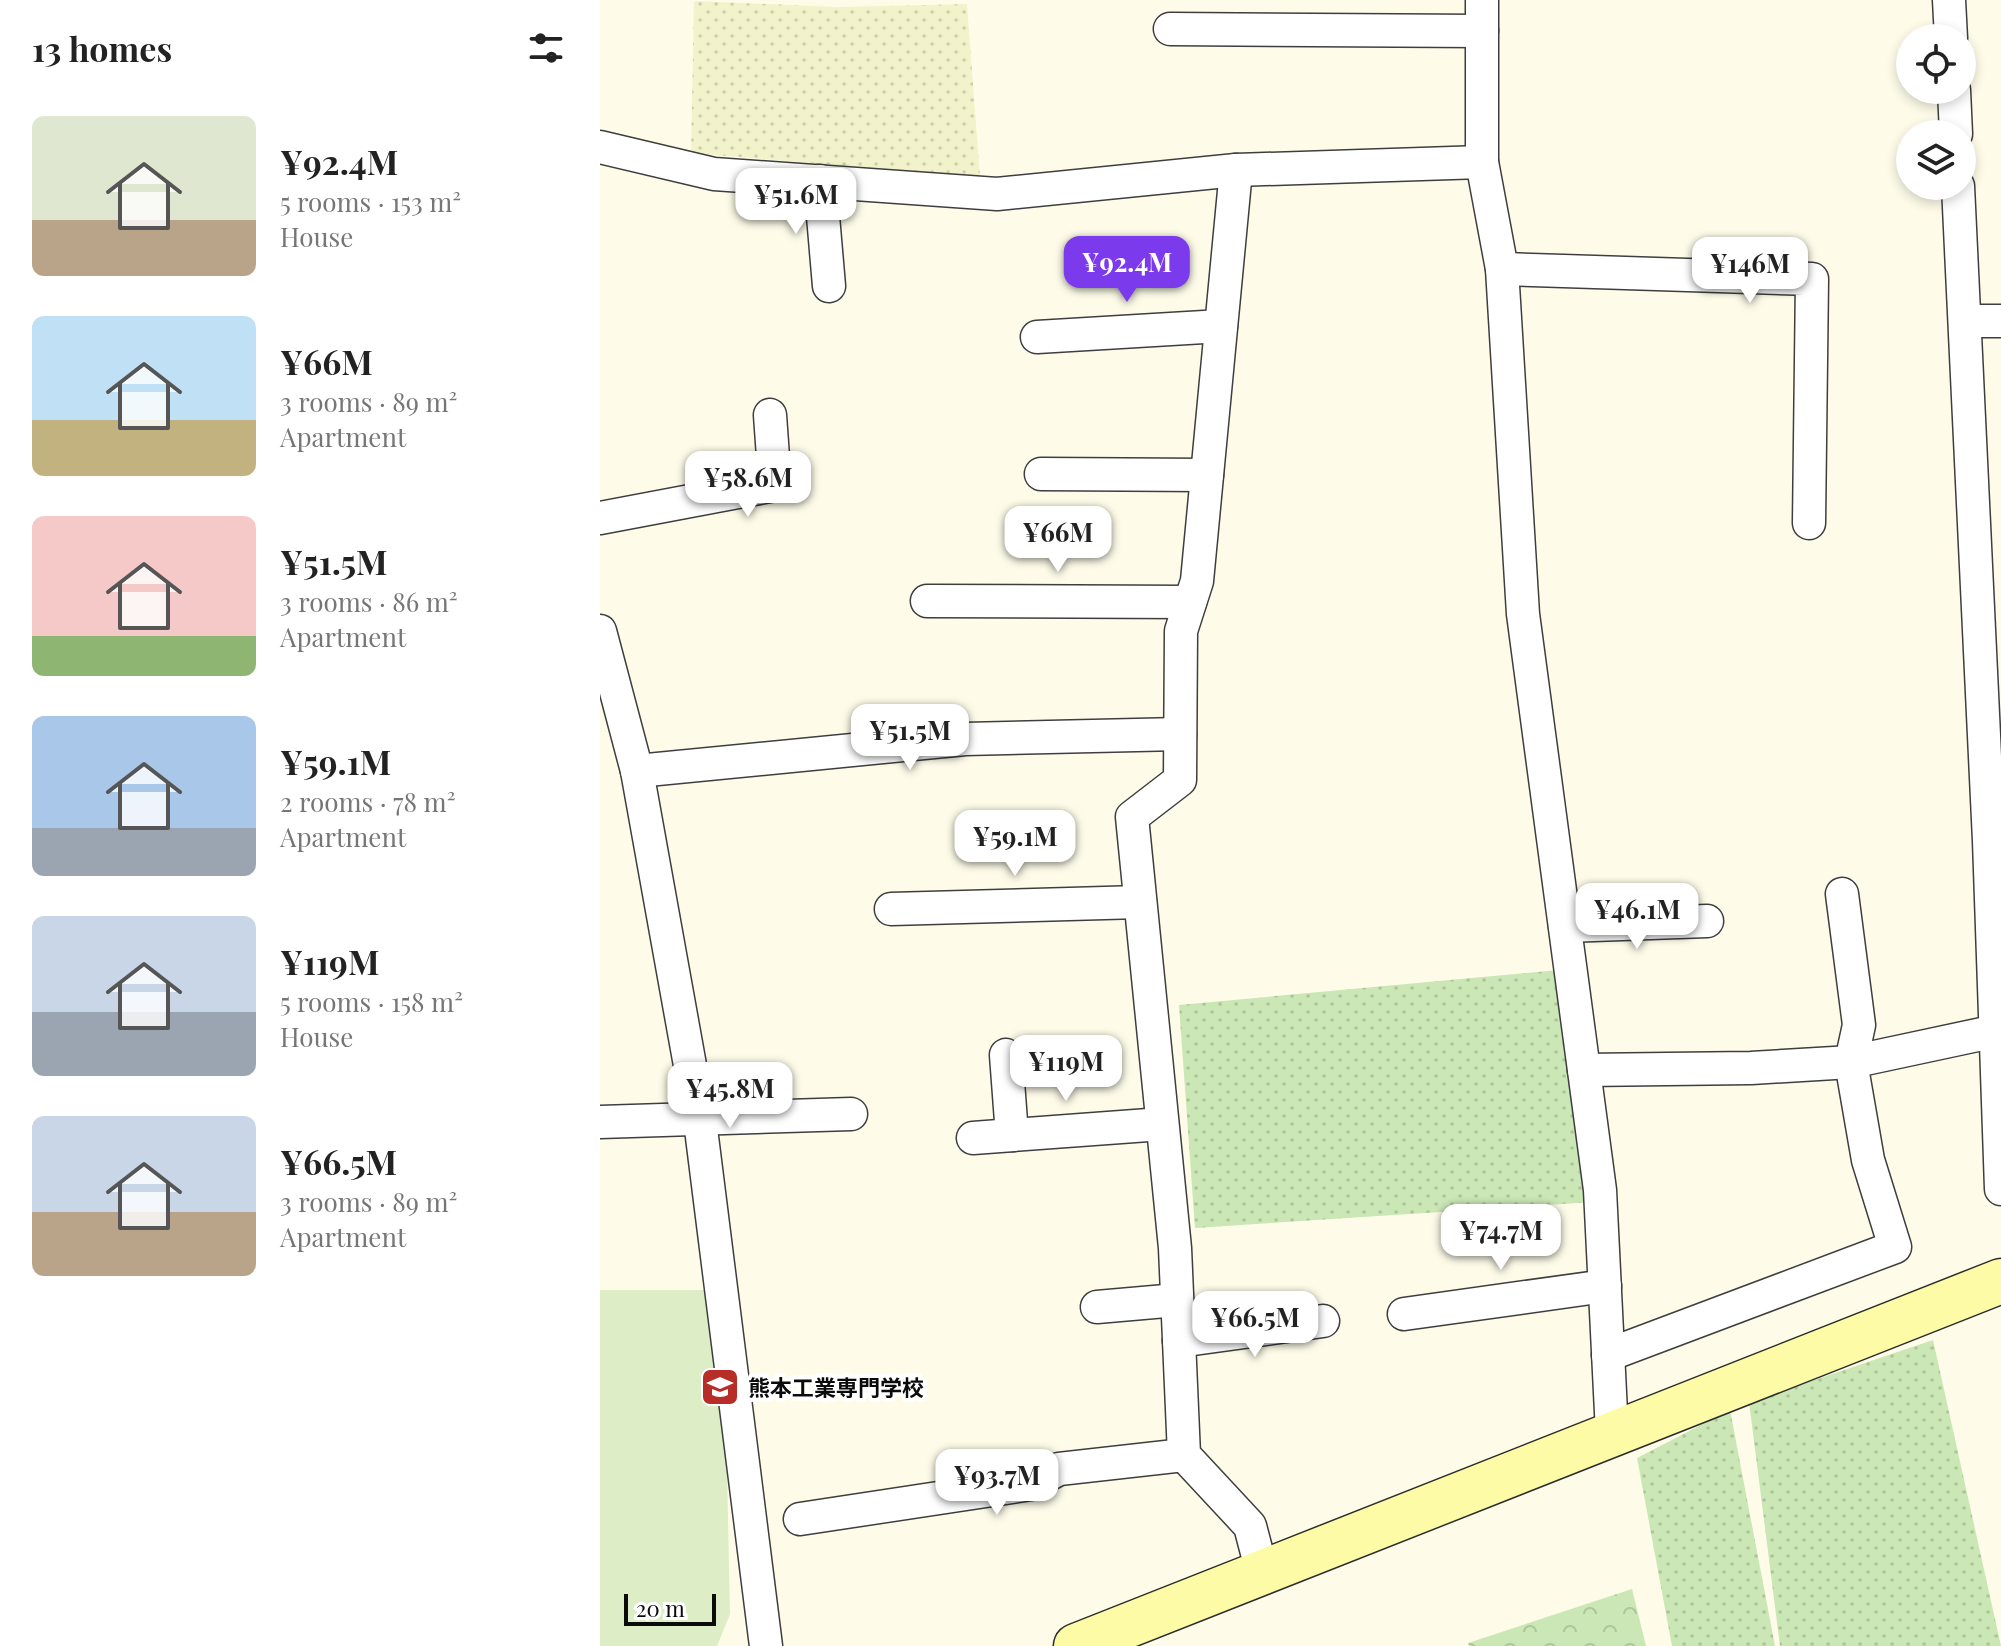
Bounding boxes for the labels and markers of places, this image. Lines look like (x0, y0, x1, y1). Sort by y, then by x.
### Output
pin: ¥51.6M (731, 168, 861, 236)
pin: ¥92.4M (1062, 236, 1192, 304)
pin: ¥146M (1694, 237, 1806, 305)
pin: ¥58.6M (683, 451, 813, 519)
pin: ¥66M (1011, 506, 1105, 574)
pin: ¥51.5M (845, 704, 975, 772)
pin: ¥59.1M (950, 810, 1080, 878)
pin: ¥46.1M (1572, 883, 1702, 951)
pin: ¥119M (1010, 1035, 1122, 1103)
pin: ¥45.8M (665, 1062, 795, 1130)
pin: ¥74.7M (1436, 1204, 1566, 1272)
pin: ¥66.5M (1190, 1291, 1320, 1359)
school or university icon: 熊本工業専門学校 (699, 1366, 741, 1408)
place label: 熊本工業専門学校 (748, 1372, 924, 1402)
pin: ¥93.7M (932, 1449, 1062, 1517)

